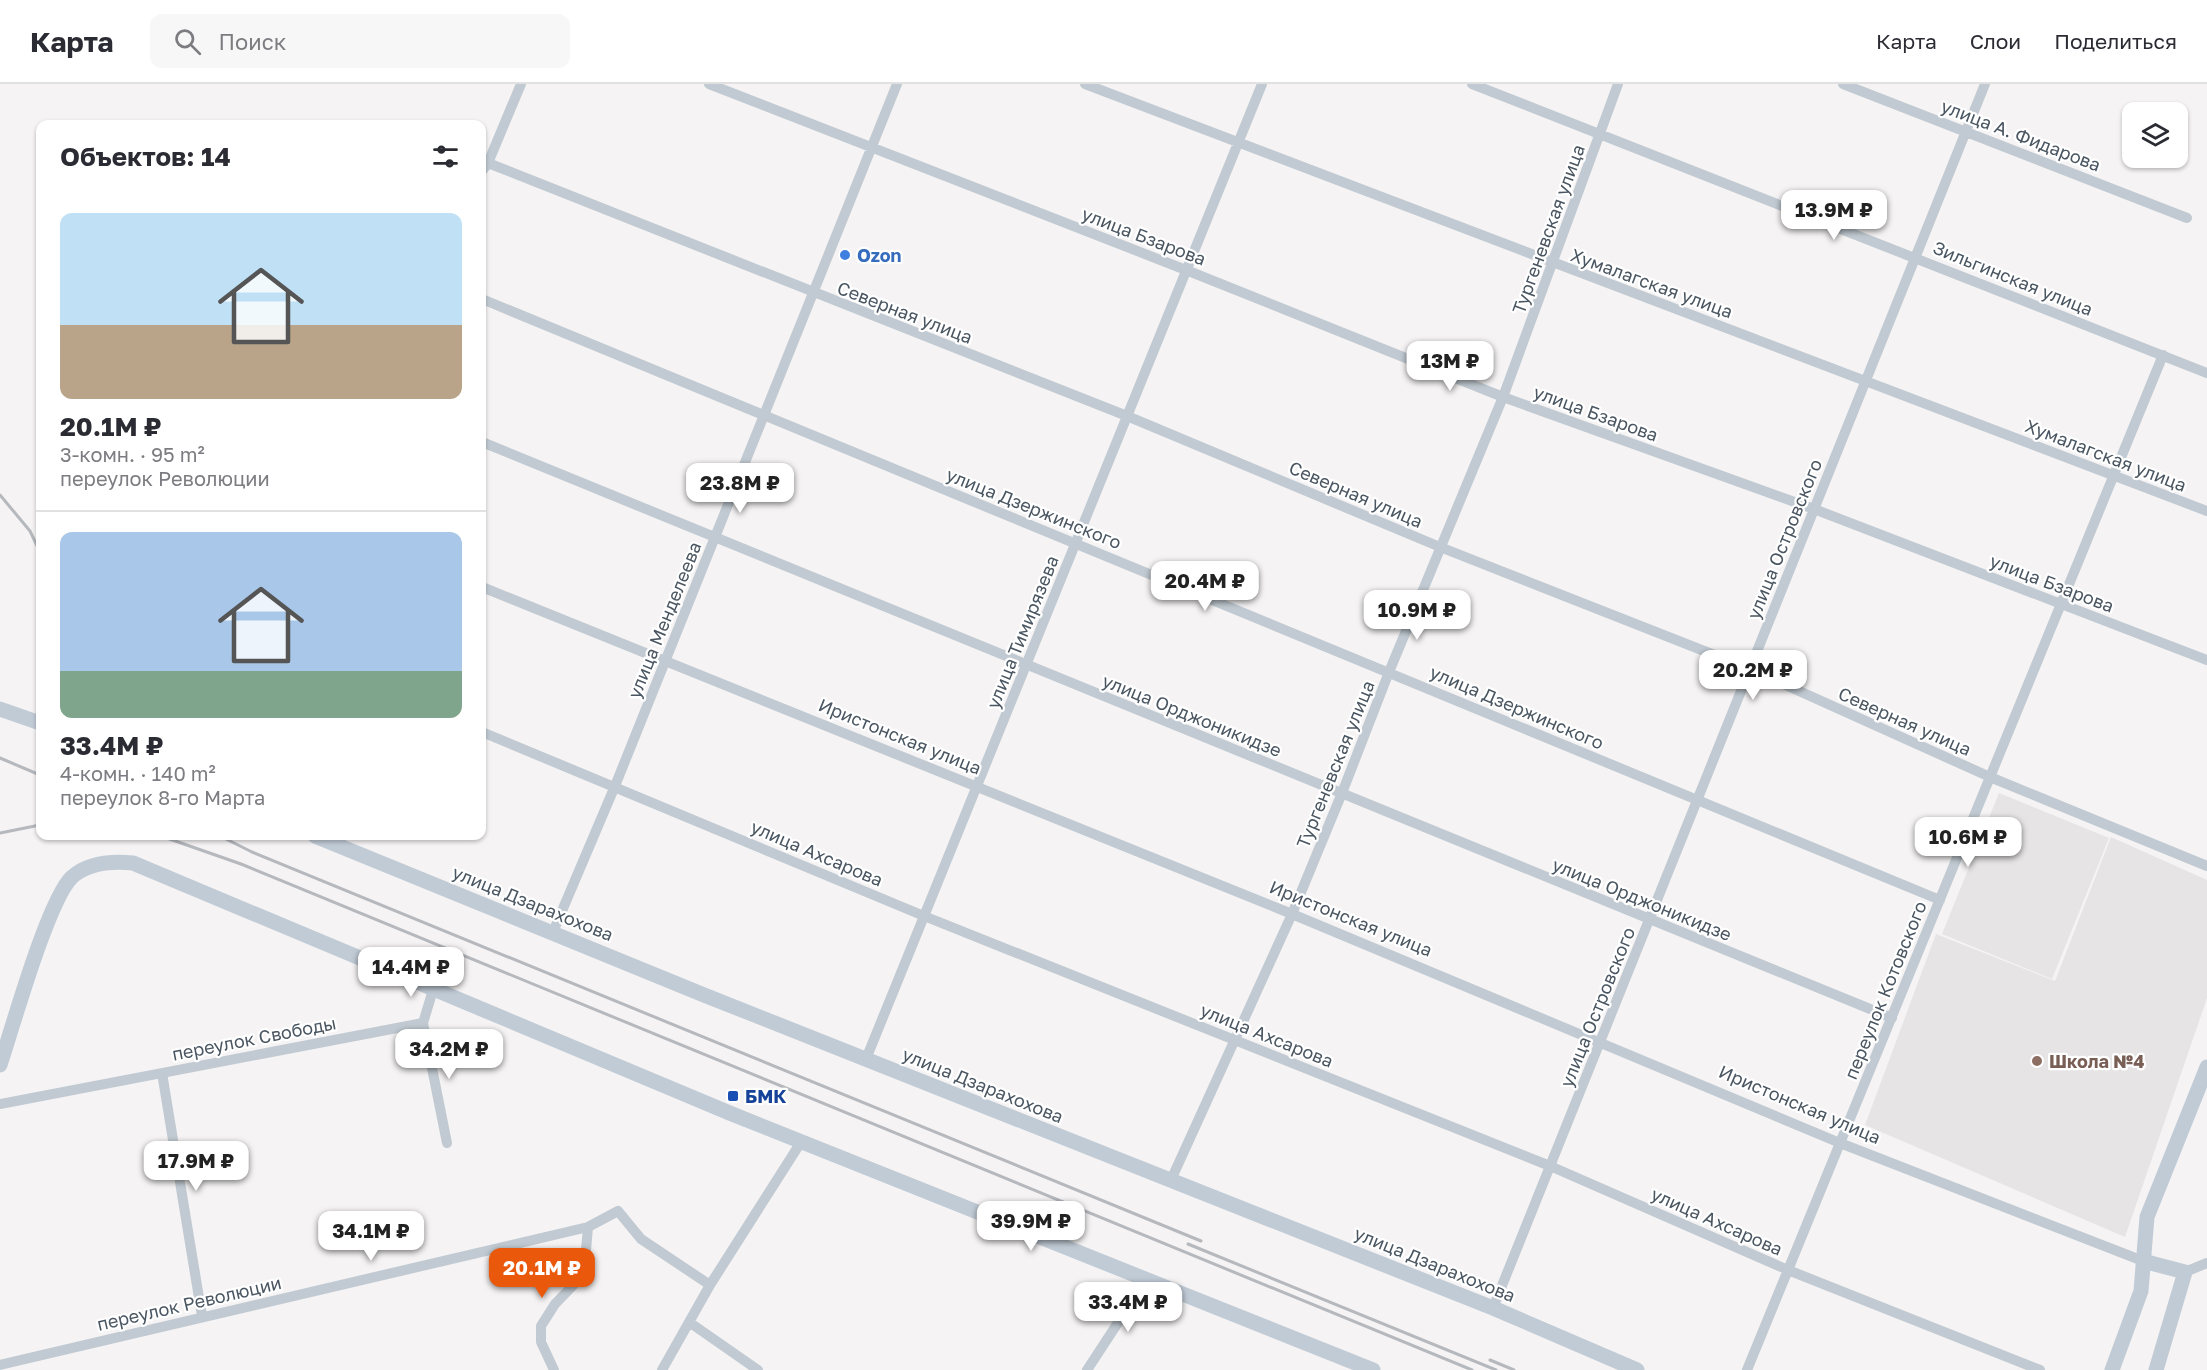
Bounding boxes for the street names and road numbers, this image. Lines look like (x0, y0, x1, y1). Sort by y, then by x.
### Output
street label: улица А. Фидарова (1938, 94, 2104, 176)
street label: Тургеневская улица (1507, 141, 1589, 317)
street label: улица Бзарова (1079, 202, 1209, 270)
street label: Зильгинская улица (1930, 236, 2096, 320)
street label: Хумалагская улица (1568, 243, 1736, 323)
street label: Северная улица (834, 276, 976, 348)
street label: улица Бзарова (1531, 380, 1661, 446)
street label: Хумалагская улица (2022, 414, 2190, 496)
street label: Северная улица (1286, 456, 1426, 532)
street label: улица Островского (1742, 456, 1826, 622)
street label: улица Дзержинского (943, 463, 1125, 553)
street label: улица Менделеева (623, 538, 705, 702)
street label: улица Бзарова (1987, 549, 2117, 617)
street label: улица Тимирязева (981, 552, 1063, 712)
street label: улица Дзержинского (1427, 660, 1607, 754)
street label: улица Орджоникидзе (1099, 669, 1285, 761)
street label: Тургеневская улица (1291, 677, 1379, 851)
street label: Северная улица (1835, 682, 1975, 760)
street label: Иристонская улица (815, 693, 985, 779)
street label: улица Ахсарова (748, 815, 886, 891)
street label: улица Орджоникидзе (1549, 853, 1735, 945)
street label: улица Дзарахохова (449, 861, 617, 945)
street label: Иристонская улица (1266, 875, 1436, 961)
street label: переулок Котовского (1839, 898, 1931, 1082)
street label: улица Островского (1555, 924, 1639, 1090)
street label: улица Ахсарова (1197, 998, 1337, 1072)
street label: переулок Свободы (170, 1011, 338, 1065)
street label: улица Дзарахохова (899, 1043, 1067, 1127)
street label: Иристонская улица (1716, 1060, 1884, 1148)
street label: улица Ахсарова (1648, 1182, 1786, 1260)
street label: улица Дзарахохова (1351, 1222, 1519, 1306)
street label: переулок Революции (95, 1271, 283, 1335)

